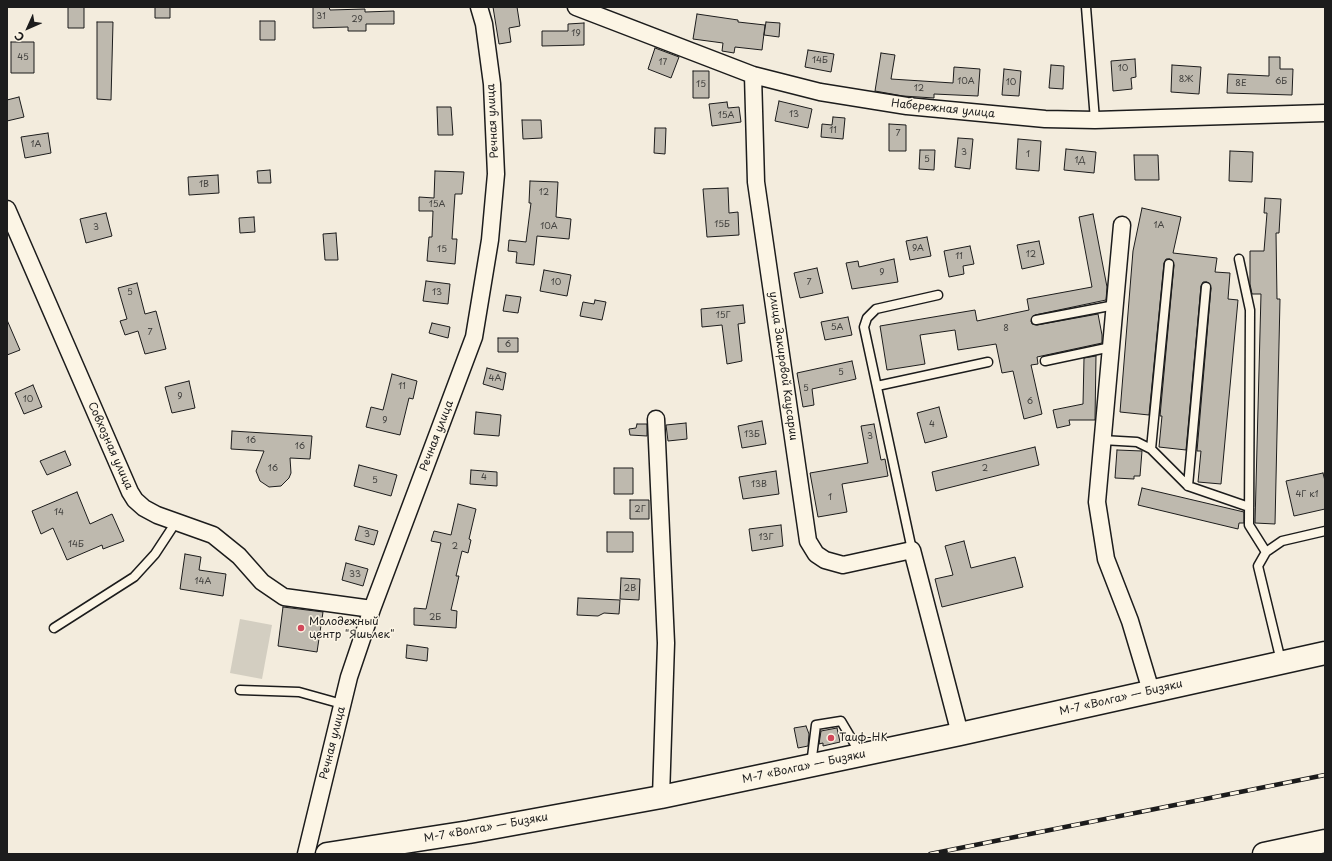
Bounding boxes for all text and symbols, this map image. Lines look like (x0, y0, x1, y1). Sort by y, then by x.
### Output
north arrow (8, 8, 48, 48)
house number: 31 (316, 12, 326, 22)
house number: 29 (351, 15, 363, 25)
text: С (10, 28, 28, 46)
house number: 19 (571, 29, 581, 39)
house number: 45 (17, 53, 29, 63)
house number: 14Б (812, 56, 828, 66)
house number: 17 (659, 58, 667, 68)
house number: 10 (1118, 64, 1128, 74)
house number: 8Ж (1179, 75, 1193, 85)
house number: 10А (957, 77, 975, 87)
house number: 6Б (1275, 77, 1287, 87)
house number: 10 (1006, 78, 1016, 88)
house number: 8Е (1235, 79, 1247, 89)
house number: 15 (696, 80, 706, 90)
street label: Речная улица (484, 83, 502, 159)
house number: 12 (914, 84, 924, 94)
street label: Набережная улица (890, 97, 996, 121)
house number: 13 (789, 110, 799, 120)
house number: 15А (718, 111, 734, 121)
house number: 11 (829, 126, 837, 136)
house number: 7 (895, 129, 901, 139)
house number: 1А (31, 140, 41, 150)
house number: 3 (961, 148, 967, 158)
house number: 1 (1026, 150, 1030, 160)
house number: 5 (924, 155, 930, 165)
house number: 1Д (1074, 156, 1086, 166)
house number: 1В (199, 180, 209, 190)
house number: 12 (539, 188, 549, 198)
house number: 15А (429, 200, 445, 210)
house number: 15Б (714, 220, 730, 230)
house number: 1А (1154, 221, 1164, 231)
house number: 10А (540, 222, 558, 232)
house number: 3 (93, 223, 99, 233)
house number: 9А (912, 244, 924, 254)
house number: 15 (437, 245, 447, 255)
house number: 12 (1026, 250, 1036, 260)
house number: 11 (955, 252, 963, 262)
house number: 9 (879, 268, 885, 278)
house number: 10 (551, 278, 561, 288)
house number: 7 (806, 278, 812, 288)
house number: 5 (127, 288, 133, 298)
house number: 13 (432, 288, 442, 298)
street label: улица Закировой Каусарии (766, 291, 800, 441)
house number: 15Г (716, 311, 730, 321)
house number: 5А (831, 323, 843, 333)
house number: 8 (1003, 324, 1009, 334)
house number: 7 (147, 328, 153, 338)
house number: 6 (505, 340, 511, 350)
house number: 5 (838, 368, 844, 378)
house number: 4А (489, 374, 501, 384)
house number: 11 (398, 382, 406, 392)
house number: 5 (803, 384, 809, 394)
house number: 9 (177, 392, 183, 402)
house number: 10 (23, 395, 33, 405)
house number: 6 (1027, 397, 1033, 407)
street label: Речная улица (417, 399, 457, 473)
street label: Совхозная улица (85, 400, 135, 492)
house number: 9 (382, 416, 388, 426)
house number: 4 (929, 420, 935, 430)
house number: 13Б (744, 430, 760, 440)
house number: 3 (867, 432, 873, 442)
house number: 16 (246, 436, 256, 446)
house number: 16 (295, 442, 305, 452)
house number: 16 (268, 464, 278, 474)
house number: 2 (982, 464, 988, 474)
house number: 4 (481, 473, 487, 483)
house number: 5 (372, 476, 378, 486)
house number: 13В (751, 480, 767, 490)
house number: 4Г к1 (1295, 490, 1319, 500)
house number: 1 (828, 493, 832, 503)
house number: 2Г (634, 505, 646, 515)
house number: 14 (54, 508, 64, 518)
house number: 3 (364, 530, 370, 540)
house number: 13Г (759, 533, 773, 543)
house number: 14Б (68, 540, 84, 550)
house number: 2 (452, 542, 458, 552)
house number: 33 (349, 570, 361, 580)
house number: 14А (195, 577, 211, 587)
house number: 2В (624, 584, 636, 594)
house number: 2Б (429, 613, 441, 623)
place label: Молодежный центр "Яшьлек" (309, 615, 395, 641)
marker: Молодежный центр "Яшьлек" (296, 623, 306, 633)
street label: М-7 «Волга» — Бизяки (1058, 677, 1184, 719)
street label: Речная улица (318, 705, 348, 781)
place label: Таиф-НК (839, 731, 887, 745)
marker: Таиф-НК (826, 733, 836, 743)
street label: М-7 «Волга» — Бизяки (741, 747, 867, 787)
street label: М-7 «Волга» — Бизяки (423, 811, 549, 845)

